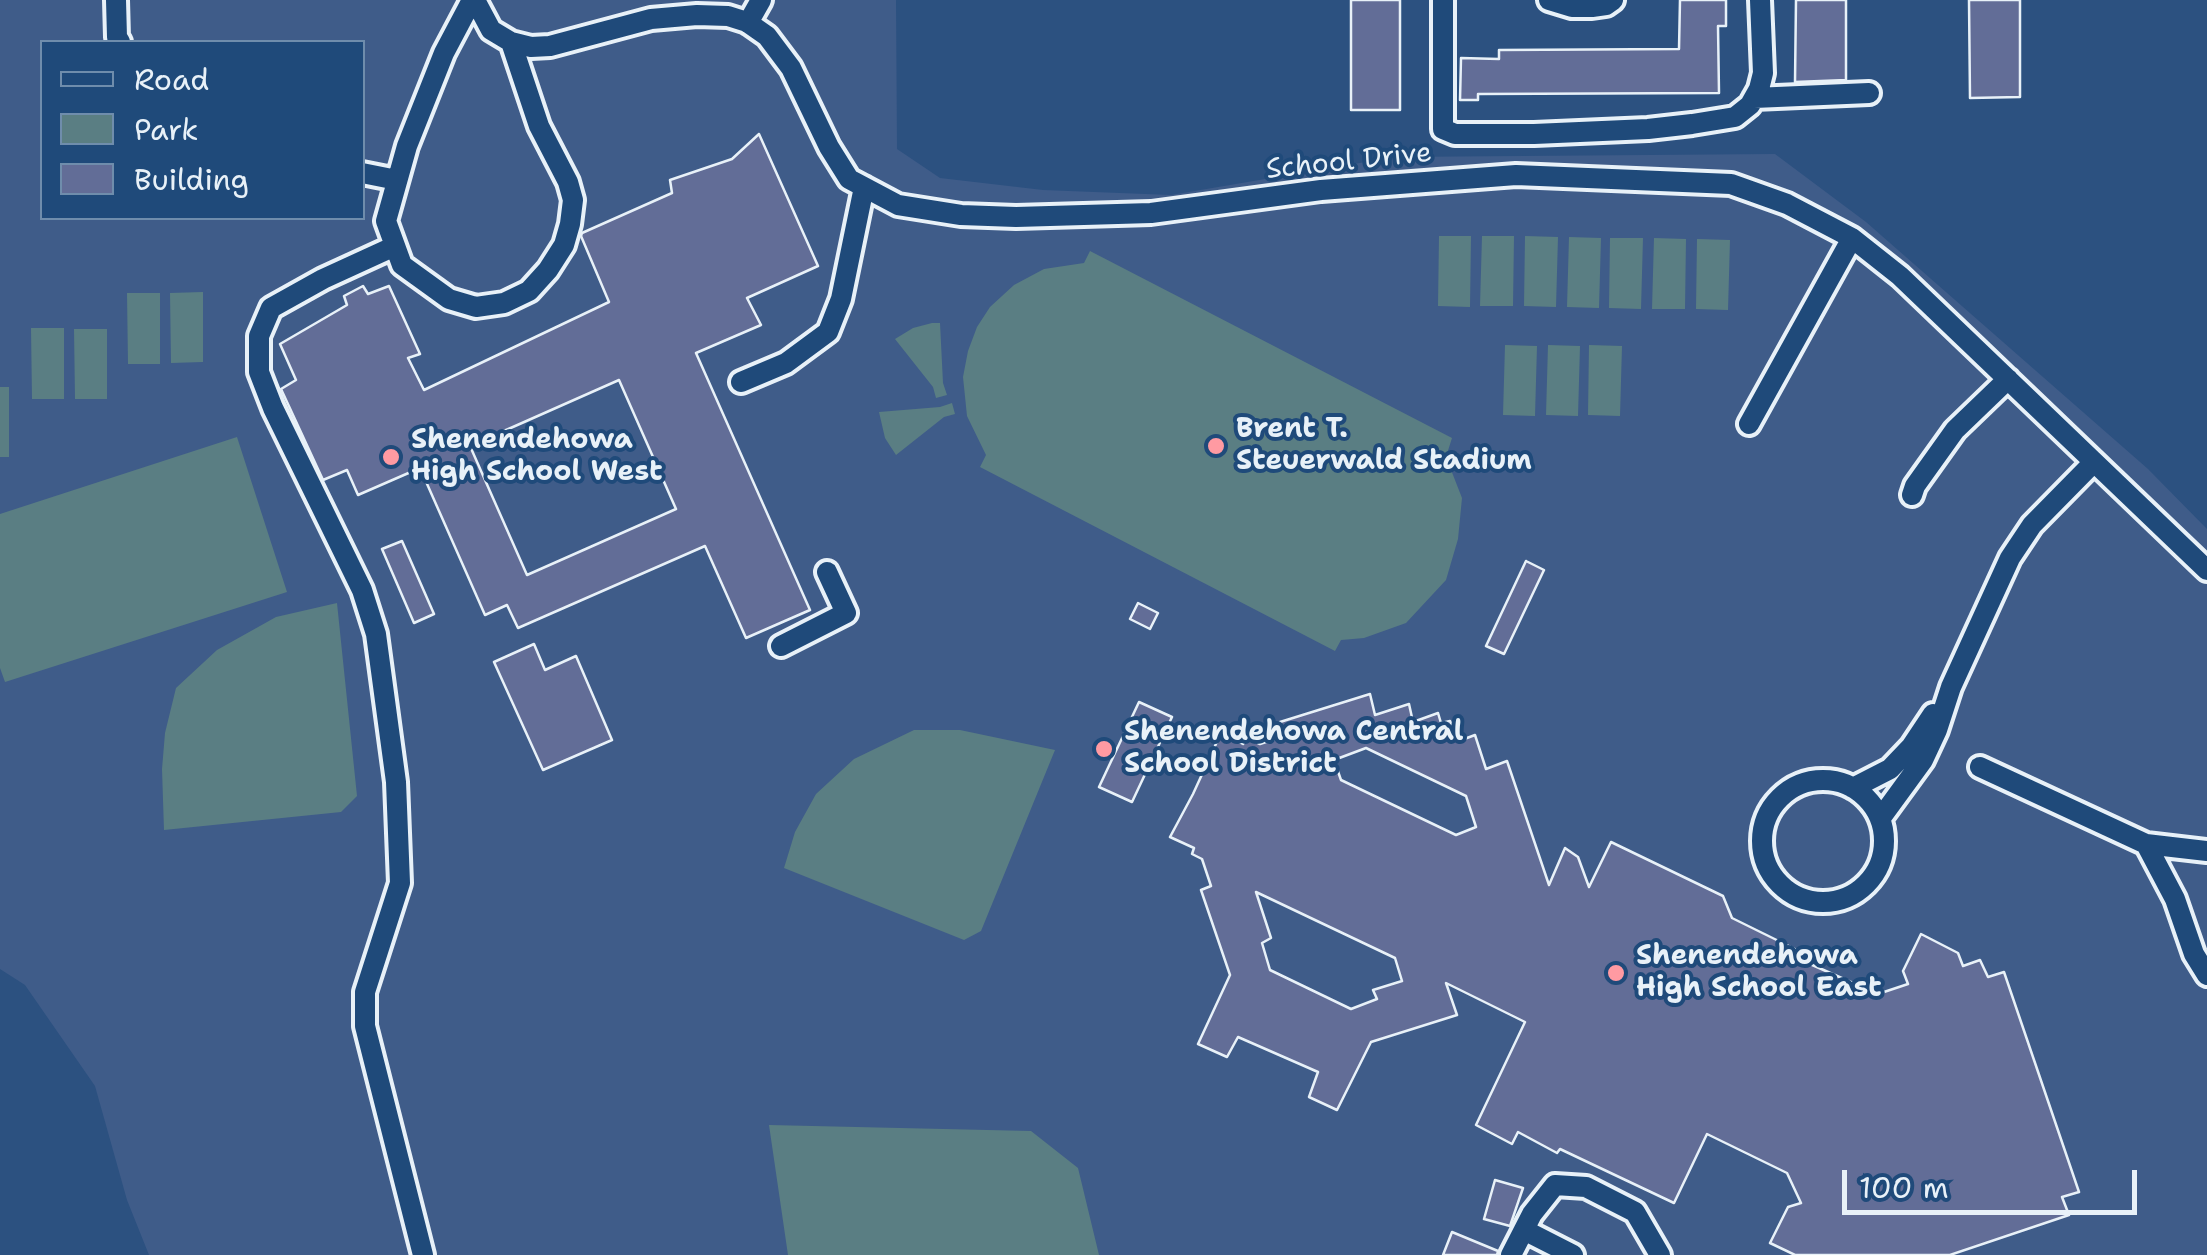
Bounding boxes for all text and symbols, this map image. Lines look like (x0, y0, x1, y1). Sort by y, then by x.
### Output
legend (40, 40, 365, 220)
text: Road (134, 59, 209, 100)
text: Park (134, 109, 198, 150)
street label: School Drive (1265, 137, 1433, 187)
text: Building (134, 159, 249, 200)
place label: Brent T. Steuerwald Stadium (1236, 413, 1532, 479)
place label: Shenendehowa High School West (411, 424, 663, 490)
marker: Brent T. Steuerwald Stadium (1205, 435, 1227, 457)
marker: Shenendehowa High School West (380, 446, 402, 468)
place label: Shenendehowa Central School District (1124, 716, 1463, 782)
marker: Shenendehowa Central School District (1093, 738, 1115, 760)
place label: Shenendehowa High School East (1636, 940, 1882, 1006)
marker: Shenendehowa High School East (1605, 962, 1627, 984)
scale bar (1847, 1150, 2142, 1212)
text: 100 m (1859, 1167, 1949, 1208)

